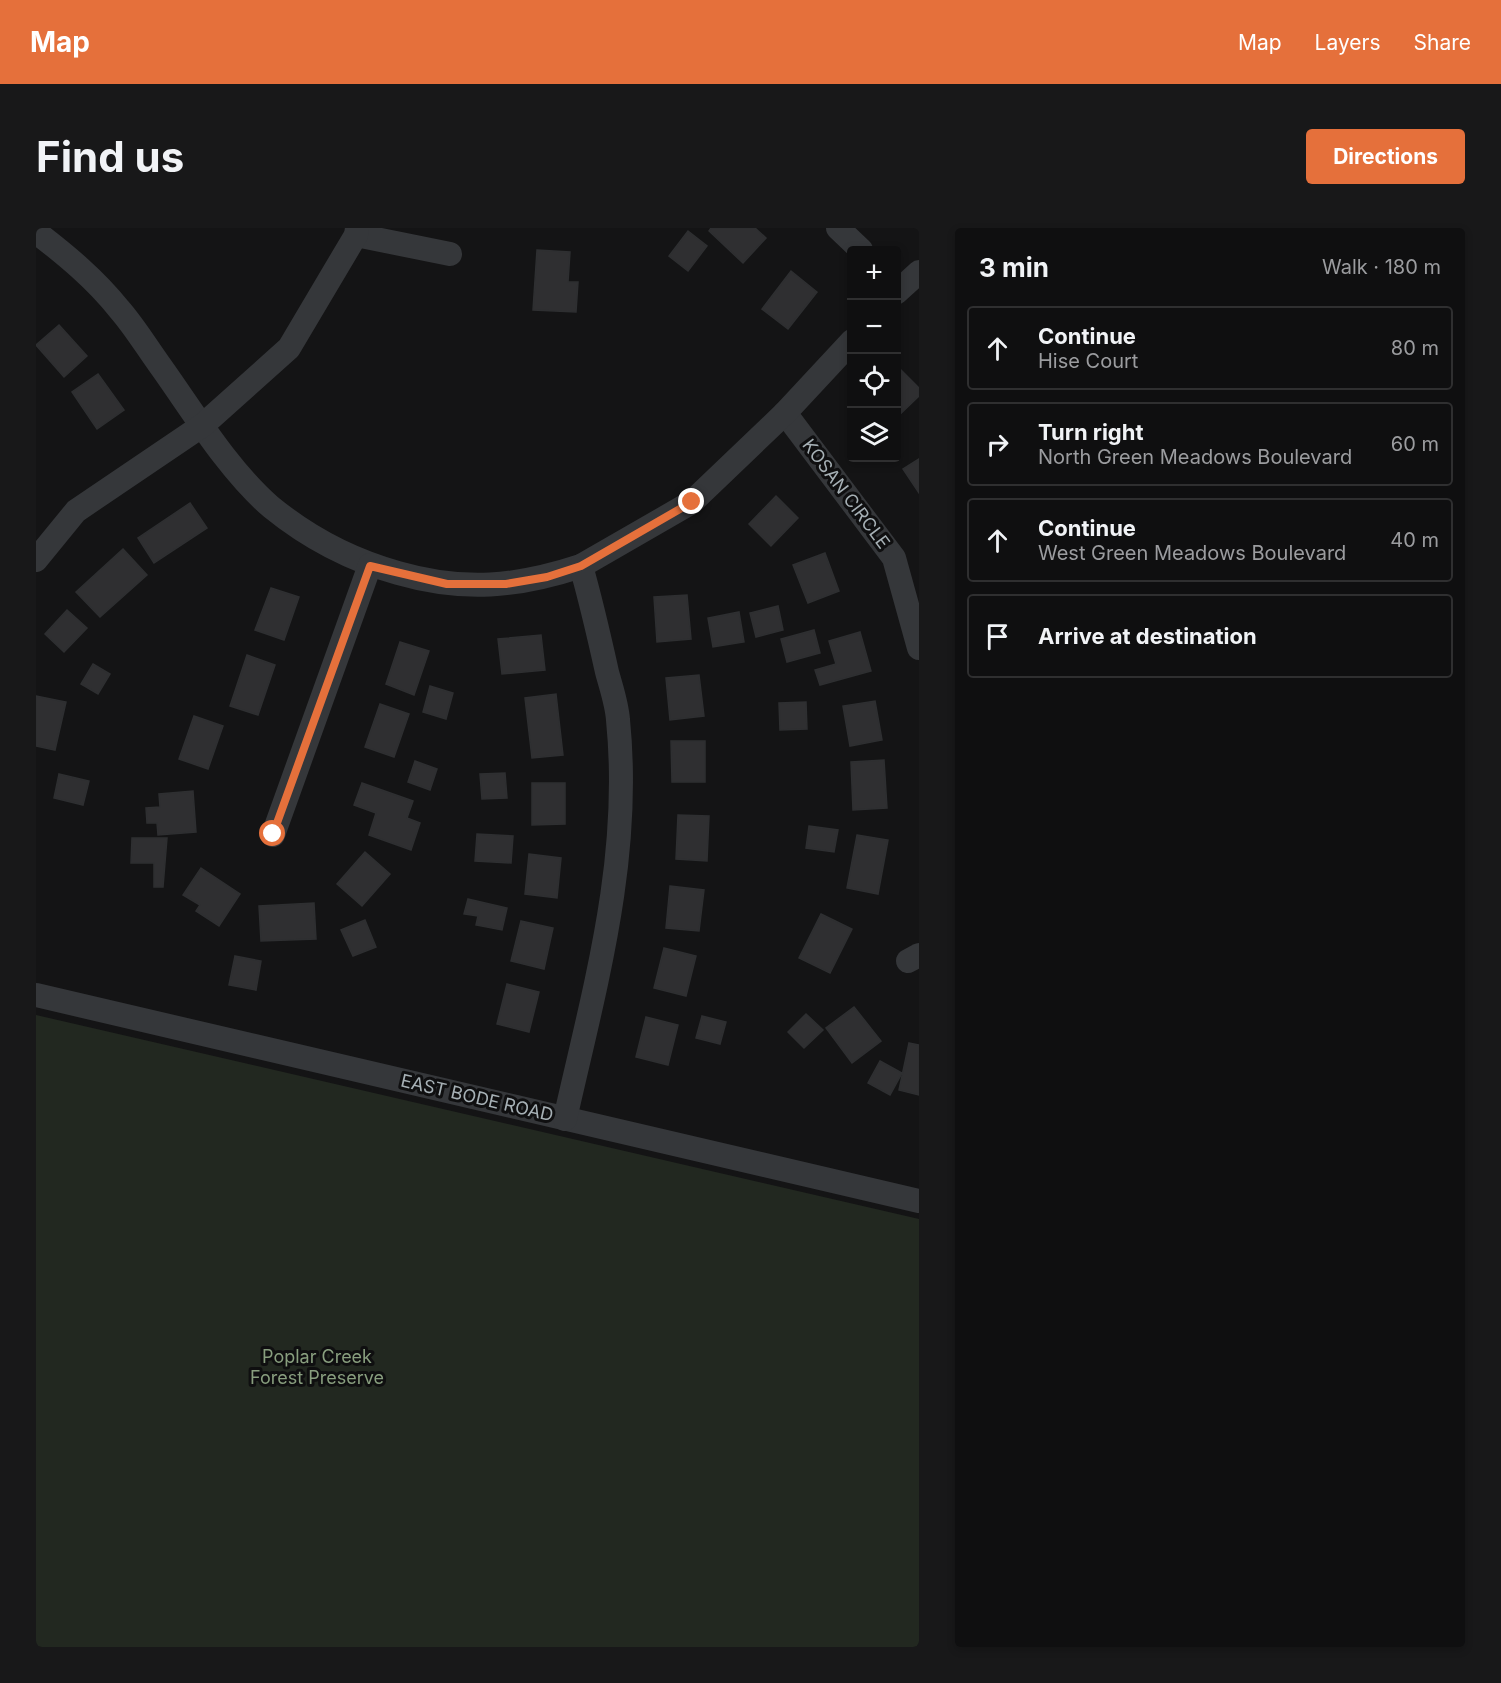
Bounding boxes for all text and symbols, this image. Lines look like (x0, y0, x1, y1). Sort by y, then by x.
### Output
text: Map (30, 25, 90, 59)
text: Map (1238, 30, 1282, 55)
text: Layers (1315, 30, 1381, 55)
text: Share (1414, 30, 1471, 55)
button: Directions (1306, 129, 1465, 184)
text: Find us (36, 131, 184, 182)
map controls (847, 246, 901, 462)
button: + (847, 246, 901, 300)
text: 3 min (979, 252, 1049, 283)
text: Walk · 180 m (1322, 255, 1441, 279)
button: − (847, 300, 901, 354)
text: Continue (1038, 323, 1136, 349)
icon: ahead (981, 332, 1014, 365)
text: 80 m (1391, 336, 1439, 360)
text: Hise Court (1038, 349, 1138, 373)
button: locate (847, 354, 901, 408)
button: layers (847, 408, 901, 462)
text: Turn right (1038, 419, 1144, 445)
icon: right (981, 428, 1014, 461)
text: 60 m (1391, 432, 1439, 456)
street label: KOSAN CIRCLE (798, 435, 894, 553)
text: North Green Meadows Boulevard (1038, 445, 1352, 469)
route end (678, 488, 704, 514)
text: Continue (1038, 515, 1136, 541)
icon: ahead (981, 524, 1014, 557)
text: 40 m (1390, 528, 1439, 552)
text: West Green Meadows Boulevard (1038, 541, 1346, 565)
icon: arrive (981, 620, 1014, 653)
text: Arrive at destination (1038, 623, 1257, 649)
route start (259, 820, 285, 846)
street label: EAST BODE ROAD (399, 1070, 555, 1125)
park label: Poplar Creek Forest Preserve (250, 1346, 384, 1388)

